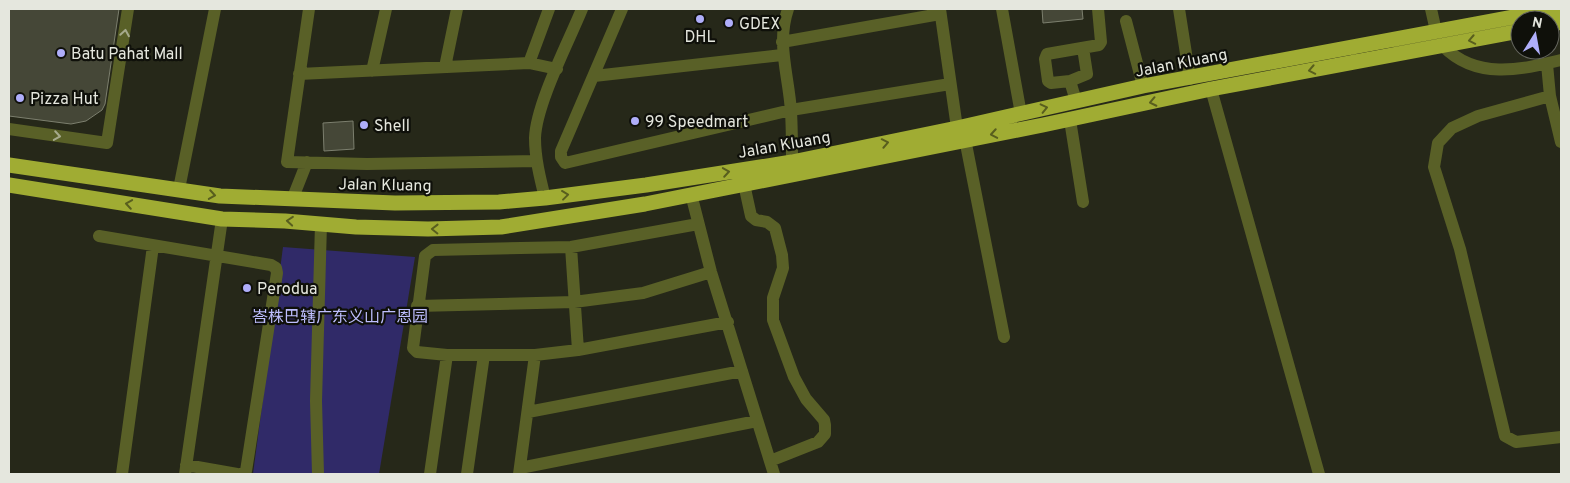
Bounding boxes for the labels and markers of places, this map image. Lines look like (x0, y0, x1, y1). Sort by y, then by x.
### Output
marker: DHL (694, 13, 706, 25)
place label: GDEX (739, 15, 780, 35)
marker: GDEX (723, 17, 735, 29)
place label: DHL (685, 28, 716, 48)
place label: Batu Pahat Mall (71, 45, 183, 65)
marker: Batu Pahat Mall (55, 47, 67, 59)
place label: Pizza Hut (30, 90, 99, 110)
marker: Pizza Hut (14, 92, 26, 104)
place label: 99 Speedmart (645, 113, 748, 133)
marker: 99 Speedmart (629, 115, 641, 127)
place label: Shell (374, 117, 410, 137)
marker: Shell (358, 119, 370, 131)
place label: Perodua (257, 280, 317, 300)
marker: Perodua (241, 282, 253, 294)

